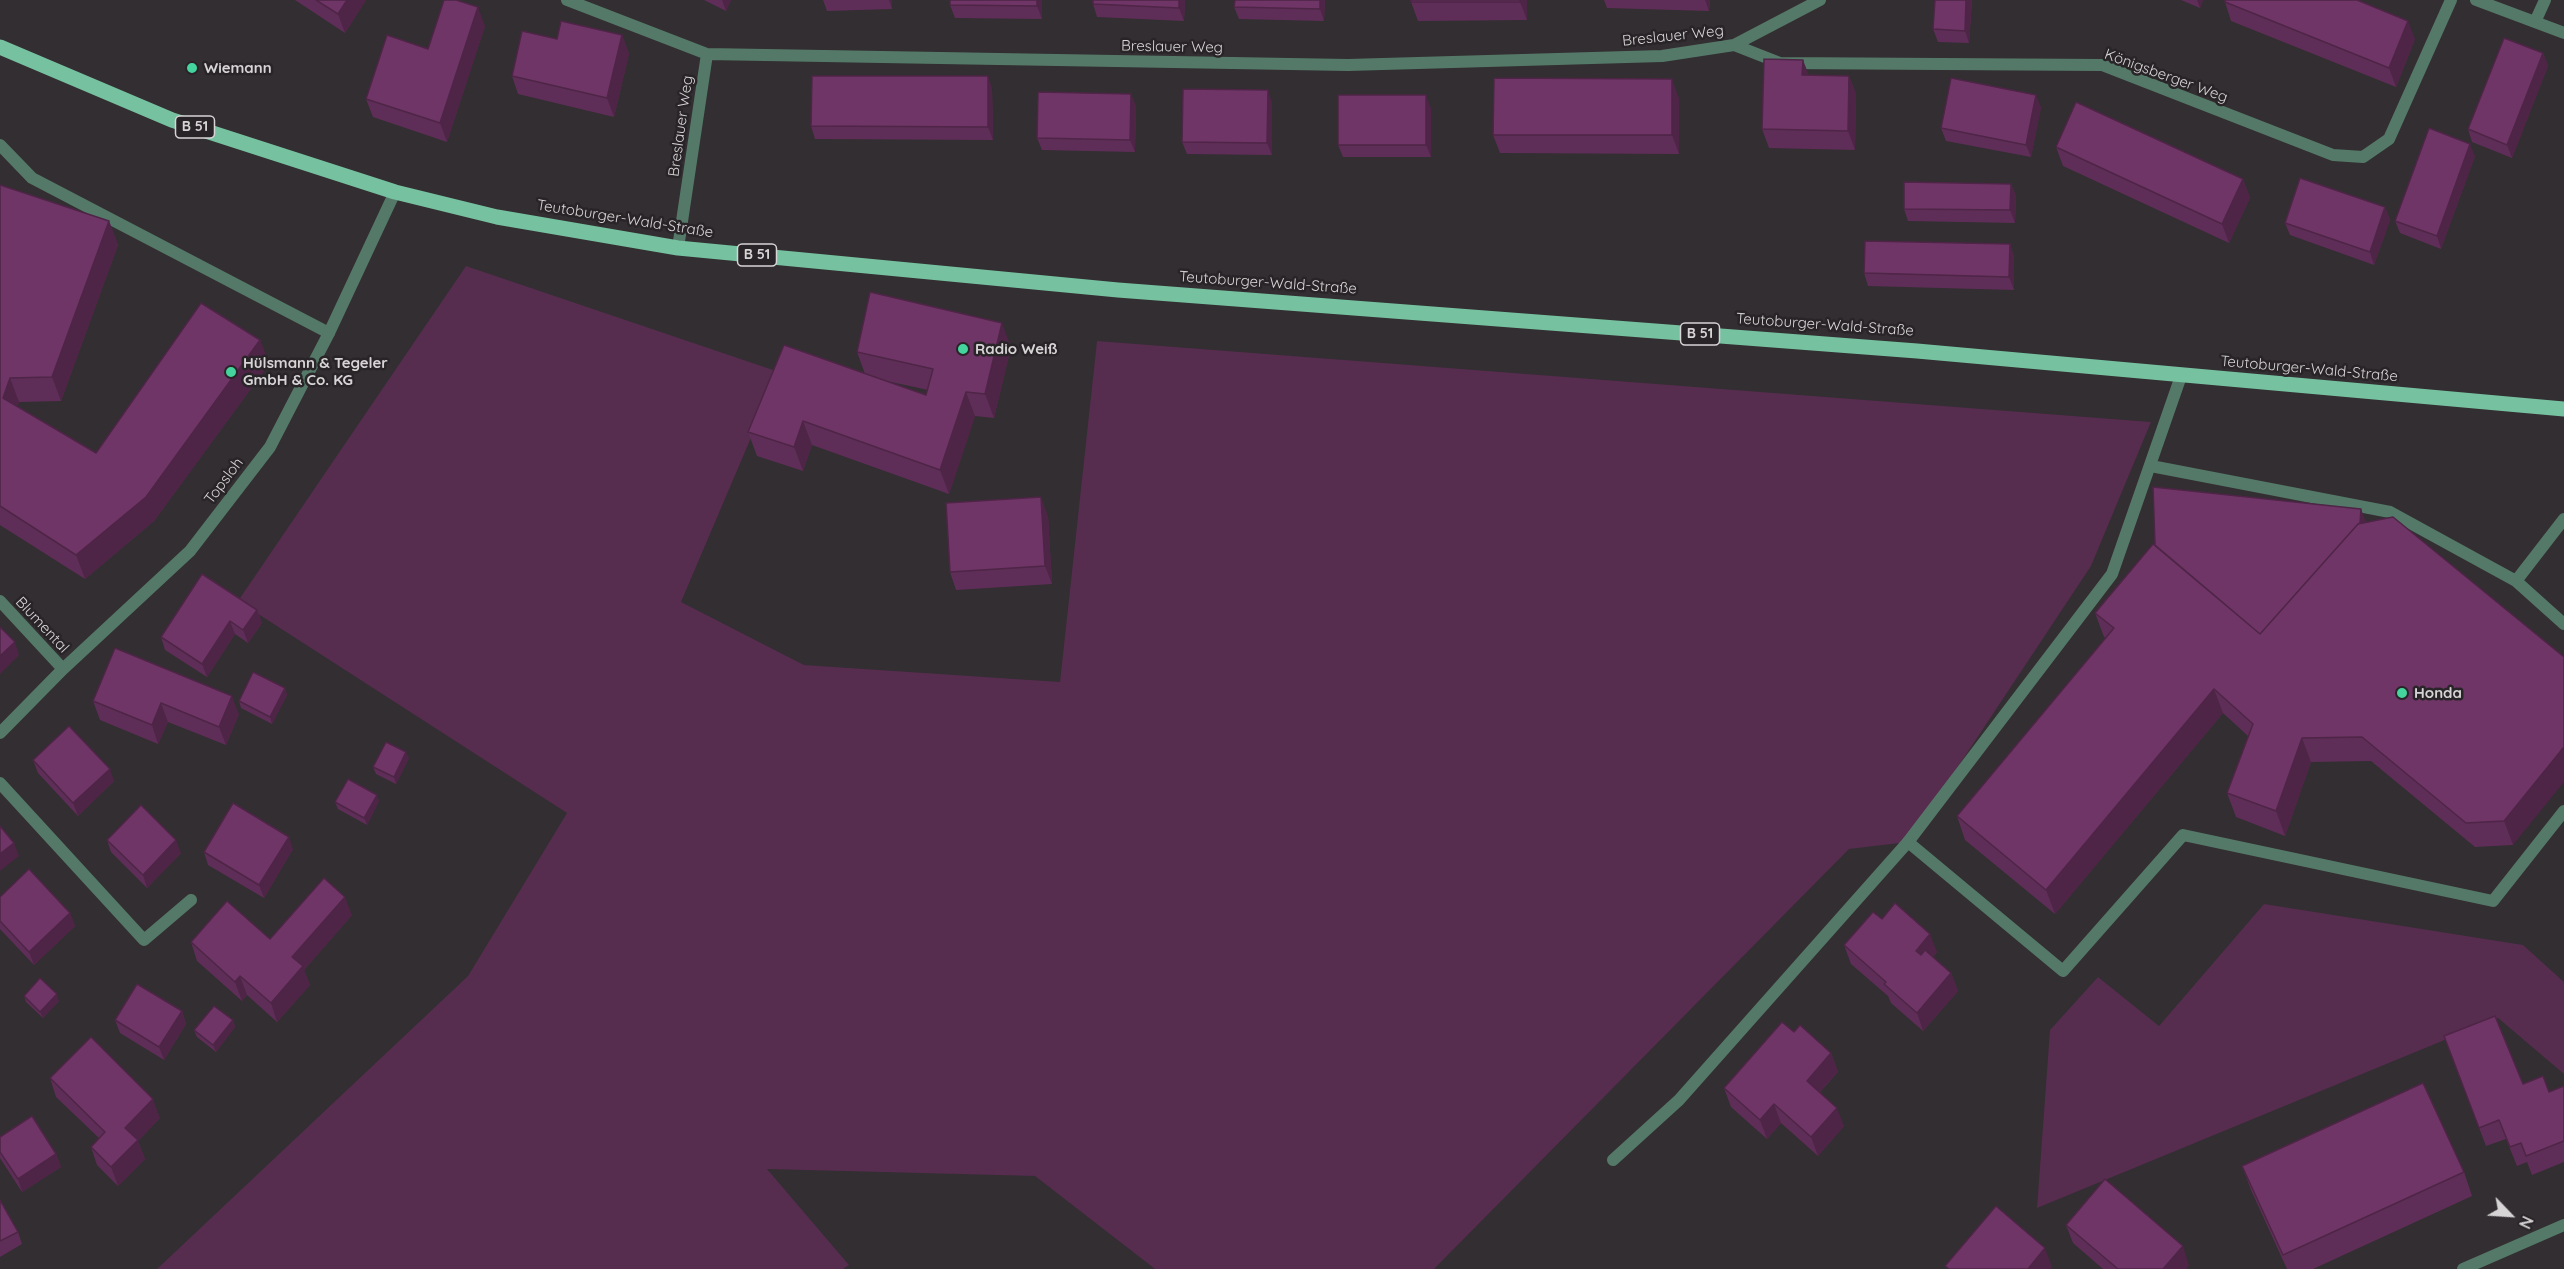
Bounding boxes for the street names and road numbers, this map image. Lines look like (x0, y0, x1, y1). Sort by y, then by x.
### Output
street label: Breslauer Weg (1621, 22, 1725, 50)
street label: Breslauer Weg (1121, 37, 1223, 57)
street label: Königsberger Weg (2102, 45, 2230, 107)
street label: Breslauer Weg (665, 74, 697, 178)
road number: B 51 (176, 116, 214, 138)
street label: Teutoburger-Wald-Straße (536, 196, 714, 242)
road number: B 51 (738, 244, 777, 266)
street label: Teutoburger-Wald-Straße (1179, 268, 1357, 298)
street label: Teutoburger-Wald-Straße (1736, 310, 1914, 340)
road number: B 51 (1680, 323, 1720, 345)
street label: Teutoburger-Wald-Straße (2219, 352, 2399, 386)
street label: Topsloh (201, 454, 247, 508)
street label: Blumental (12, 593, 72, 657)

